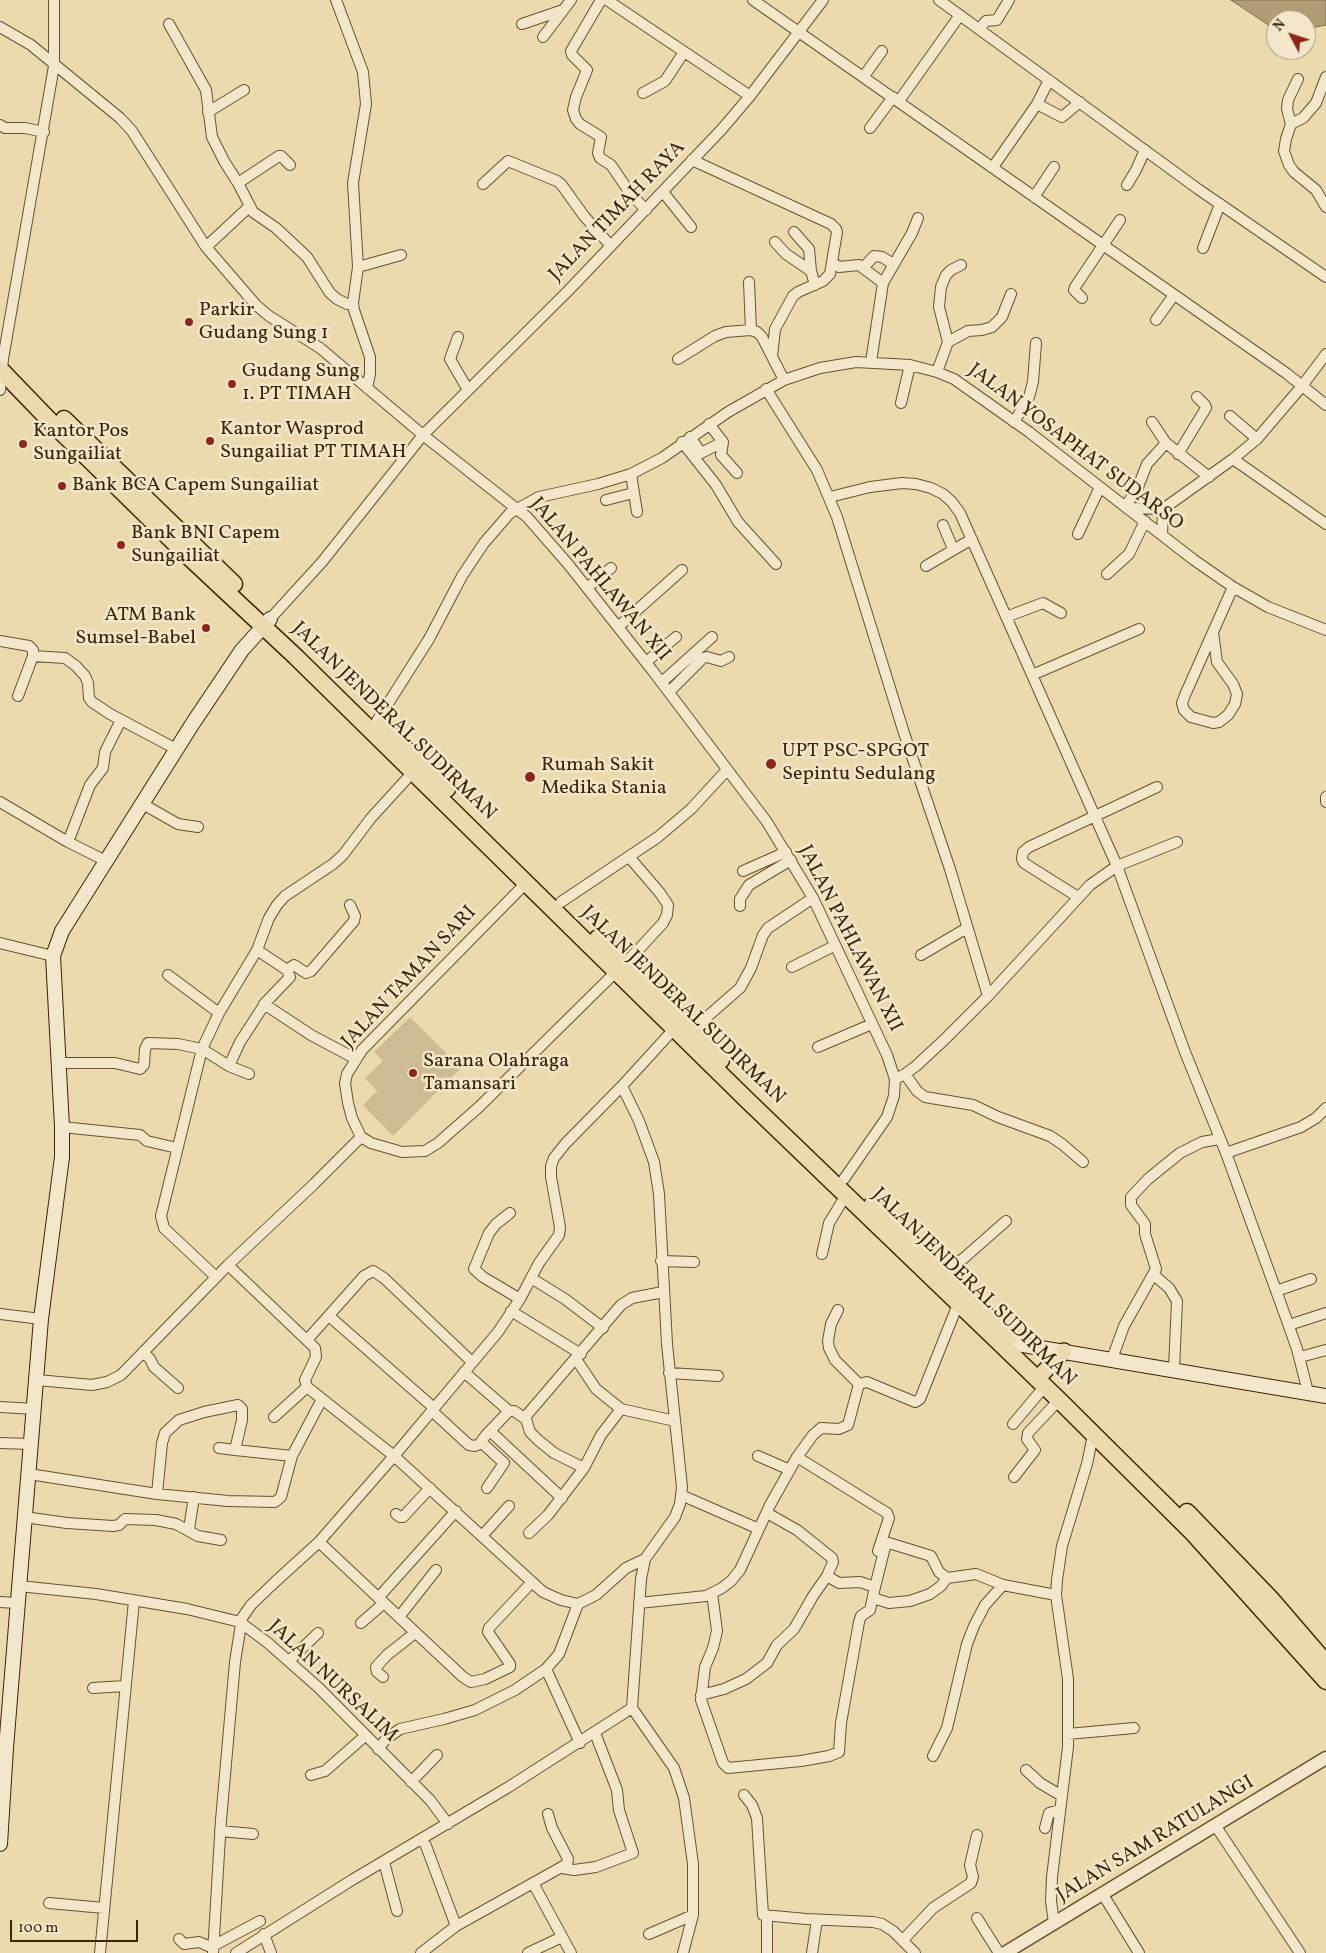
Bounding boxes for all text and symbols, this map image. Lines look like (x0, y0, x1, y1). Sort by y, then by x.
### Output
north arrow (1266, 10, 1316, 60)
text: N (1269, 16, 1290, 36)
street label: JALAN TIMAH RAYA (545, 137, 691, 287)
place label: Parkir Gudang Sung 1 (199, 299, 329, 346)
marker: Parkir Gudang Sung 1 (183, 316, 195, 328)
street label: JALAN YOSAPHAT SUDARSO (963, 359, 1187, 537)
place label: Gudang Sung 1. PT TIMAH (242, 360, 360, 407)
marker: Gudang Sung 1. PT TIMAH (226, 378, 238, 390)
place label: Kantor Wasprod Sungailiat PT TIMAH (220, 418, 406, 465)
place label: Kantor Pos Sungailiat (33, 420, 129, 467)
marker: Kantor Wasprod Sungailiat PT TIMAH (204, 435, 216, 447)
marker: Kantor Pos Sungailiat (17, 438, 29, 450)
place label: Bank BCA Capem Sungailiat (72, 474, 319, 498)
marker: Bank BCA Capem Sungailiat (56, 480, 68, 492)
street label: JALAN PAHLAWAN XII (524, 493, 674, 667)
place label: Bank BNI Capem Sungailiat (131, 522, 280, 569)
marker: Bank BNI Capem Sungailiat (115, 539, 127, 551)
place label: ATM Bank Sumsel-Babel (75, 604, 196, 651)
street label: JALAN JENDERAL SUDIRMAN (286, 618, 500, 826)
marker: ATM Bank Sumsel-Babel (200, 622, 212, 634)
place label: UPT PSC-SPGOT Sepintu Sedulang (782, 740, 935, 787)
place label: Rumah Sakit Medika Stania (541, 754, 667, 801)
marker: UPT PSC-SPGOT Sepintu Sedulang (764, 757, 778, 771)
marker: Rumah Sakit Medika Stania (523, 770, 537, 784)
street label: JALAN PAHLAWAN XII (792, 842, 906, 1036)
street label: JALAN TAMAN SARI (338, 902, 482, 1054)
street label: JALAN JENDERAL SUDIRMAN (575, 902, 789, 1110)
place label: Sarana Olahraga Tamansari (423, 1050, 569, 1097)
marker: Sarana Olahraga Tamansari (407, 1067, 419, 1079)
street label: JALAN JENDERAL SUDIRMAN (866, 1184, 1080, 1392)
street label: JALAN NURSALIM (262, 1616, 402, 1748)
street label: JALAN SAM RATULANGI (1053, 1772, 1259, 1908)
scale bar (12, 1910, 140, 1942)
text: 100 m (18, 1918, 58, 1939)

